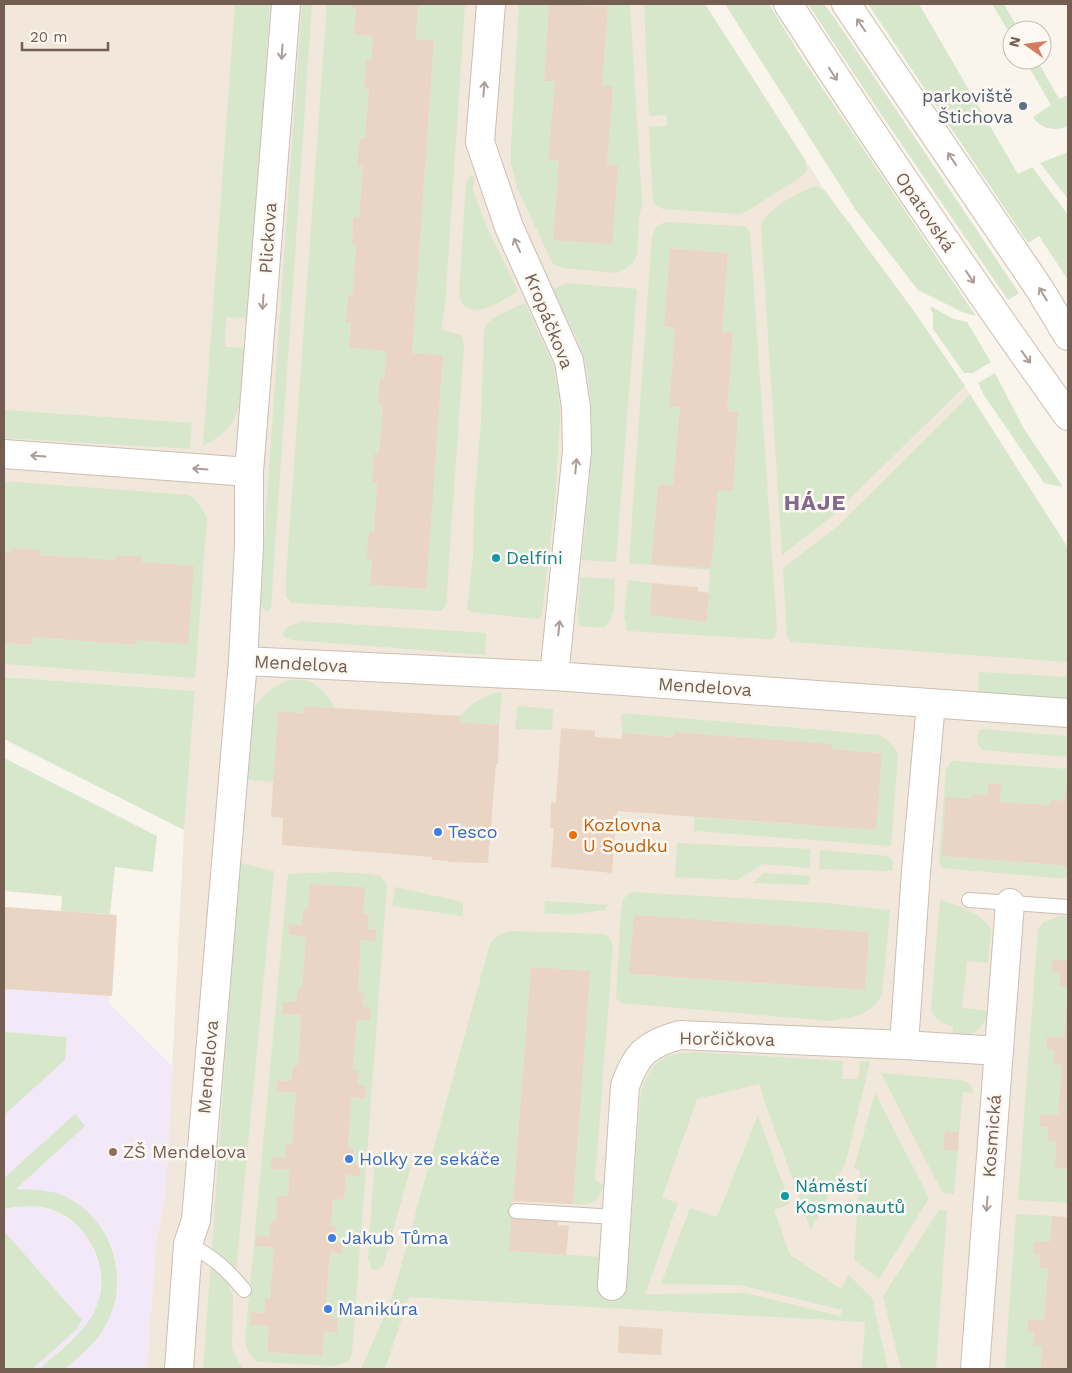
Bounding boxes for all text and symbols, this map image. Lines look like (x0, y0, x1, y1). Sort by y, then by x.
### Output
one-way arrow (856, 18, 866, 32)
scale bar (22, 20, 109, 52)
north arrow (1002, 20, 1052, 70)
text: 20 m (30, 28, 68, 46)
text: N (1005, 35, 1023, 49)
one-way arrow (278, 44, 287, 60)
one-way arrow (828, 67, 838, 81)
one-way arrow (479, 82, 489, 98)
place label: parkoviště Štichova (922, 85, 1013, 127)
marker: parkoviště Štichova (1017, 100, 1029, 112)
one-way arrow (947, 152, 957, 166)
street label: Opatovská (891, 168, 960, 256)
street label: Plickova (255, 202, 280, 274)
one-way arrow (511, 238, 521, 253)
street label: Kropáčkova (521, 270, 578, 372)
one-way arrow (964, 270, 975, 284)
one-way arrow (1038, 287, 1048, 301)
one-way arrow (258, 293, 268, 309)
one-way arrow (1021, 350, 1031, 364)
one-way arrow (30, 452, 46, 461)
one-way arrow (571, 458, 580, 474)
one-way arrow (192, 464, 208, 473)
district label: HÁJE (784, 490, 846, 515)
place label: Delfíni (506, 547, 563, 568)
marker: Delfíni (490, 552, 502, 564)
one-way arrow (554, 620, 564, 636)
street label: Mendelova (254, 651, 349, 676)
street label: Mendelova (657, 673, 753, 700)
place label: Kozlovna U Soudku (583, 814, 668, 856)
place label: Tesco (448, 821, 498, 842)
marker: Tesco (432, 826, 444, 838)
marker: Kozlovna U Soudku (567, 829, 579, 841)
street label: Mendelova (193, 1019, 222, 1115)
street label: Horčičkova (679, 1027, 775, 1050)
street label: Kosmická (978, 1094, 1005, 1178)
place label: ZŠ Mendelova (123, 1141, 246, 1162)
marker: ZŠ Mendelova (107, 1146, 119, 1158)
place label: Holky ze sekáče (359, 1148, 500, 1169)
marker: Holky ze sekáče (343, 1153, 355, 1165)
place label: Náměstí Kosmonautů (795, 1175, 905, 1217)
marker: Náměstí Kosmonautů (779, 1190, 791, 1202)
one-way arrow (983, 1196, 992, 1212)
place label: Jakub Tůma (342, 1227, 448, 1248)
marker: Jakub Tůma (326, 1232, 338, 1244)
place label: Manikúra (338, 1298, 418, 1319)
marker: Manikúra (322, 1303, 334, 1315)

